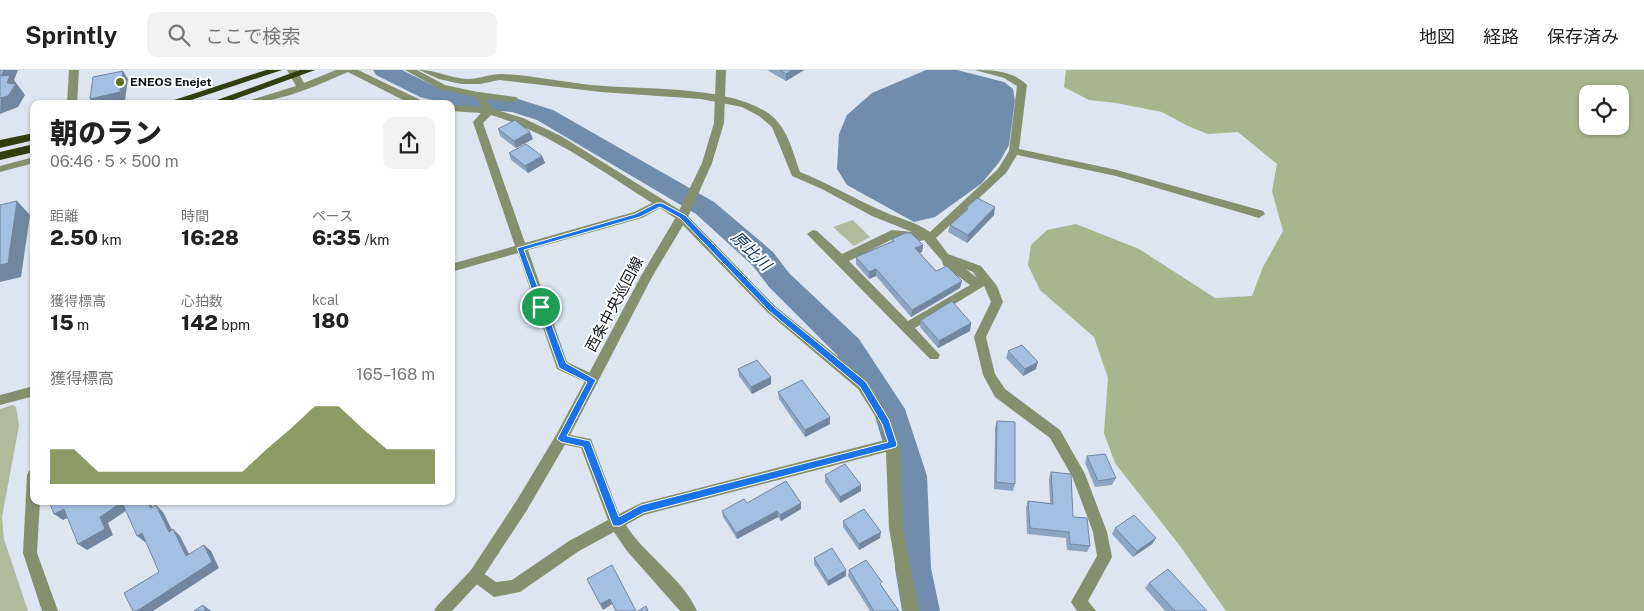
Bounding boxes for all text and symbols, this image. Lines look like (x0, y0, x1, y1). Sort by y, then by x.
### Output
search box (147, 12, 497, 57)
text: Sprintly (25, 21, 117, 49)
icon: search (165, 21, 193, 49)
text: ここで検索 (205, 25, 300, 47)
text: 地図 (1419, 26, 1455, 47)
text: 経路 (1483, 26, 1519, 47)
text: 保存済み (1547, 26, 1619, 47)
place label: ENEOS Enejet (130, 75, 212, 89)
marker: ENEOS Enejet (114, 76, 126, 88)
map controls (1579, 85, 1629, 135)
button: locate (1579, 85, 1629, 135)
text: 朝のラン (50, 116, 162, 149)
button: share (383, 117, 435, 169)
text: 06:46 · 5 × 500 m (50, 152, 179, 171)
text: 距離 (50, 208, 78, 224)
text: 時間 (181, 208, 209, 224)
text: ペース (312, 208, 353, 224)
text: 2.50 (50, 225, 98, 250)
text: 16:28 (181, 225, 239, 250)
text: 6:35 (312, 225, 361, 250)
water label: 原比川 (727, 227, 776, 276)
text: km (98, 232, 122, 248)
text: /km (361, 232, 389, 248)
street label: 西条中央巡回線 (582, 254, 646, 354)
pin (520, 286, 562, 328)
text: kcal (312, 292, 339, 308)
text: 獲得標高 (50, 293, 106, 309)
text: 心拍数 (181, 293, 223, 309)
icon: arrive (527, 293, 555, 321)
text: 180 (312, 308, 349, 333)
text: 15 (50, 310, 74, 335)
text: 142 (181, 310, 218, 335)
text: m (74, 317, 89, 333)
text: bpm (218, 317, 250, 333)
text: 165–168 m (356, 365, 435, 384)
text: 獲得標高 (50, 369, 114, 388)

